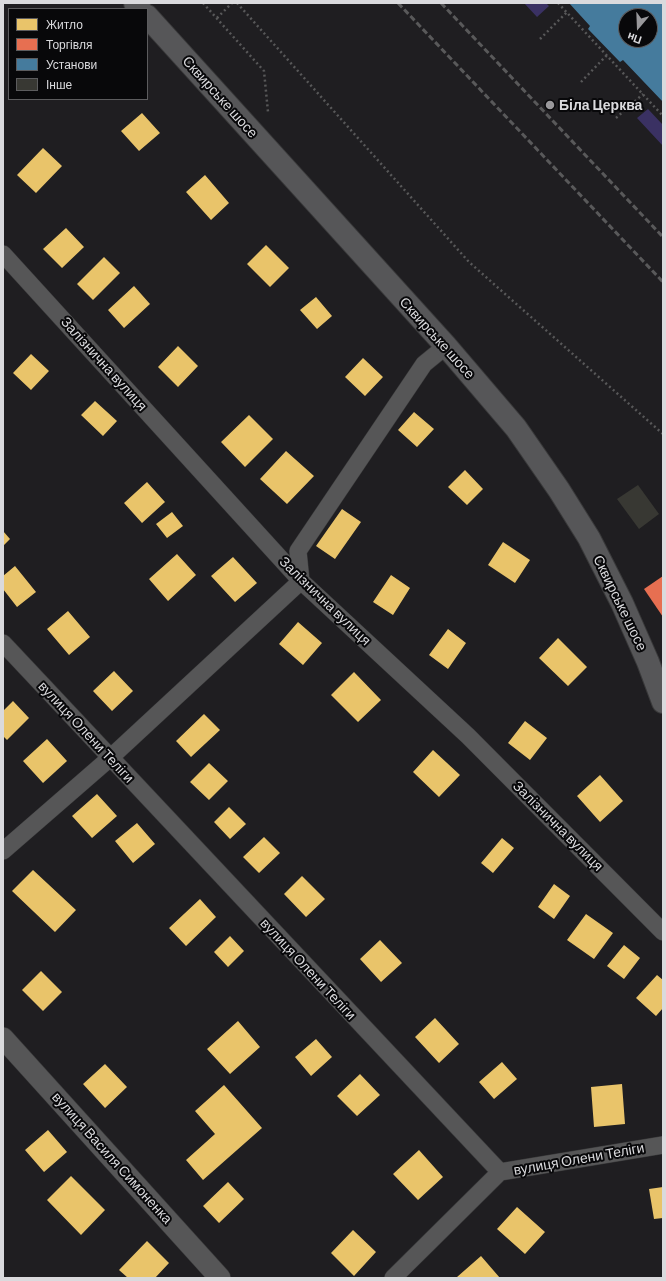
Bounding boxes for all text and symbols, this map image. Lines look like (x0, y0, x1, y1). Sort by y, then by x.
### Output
legend (8, 8, 148, 100)
north arrow (618, 8, 658, 48)
text: Житло (46, 17, 83, 31)
text: Пн (625, 30, 643, 47)
text: Торгівля (46, 37, 92, 51)
street label: Сквирське шосе (179, 53, 261, 141)
text: Установи (46, 57, 97, 71)
text: Інше (46, 77, 72, 91)
place label: Біла Церква (559, 97, 642, 113)
marker: Біла Церква (544, 99, 556, 111)
street label: Сквирське шосе (396, 294, 478, 382)
street label: Залізнична вулиця (57, 314, 151, 414)
street label: Сквирське шосе (590, 552, 650, 654)
street label: Залізнична вулиця (276, 553, 374, 649)
street label: вулиця Олени Теліги (35, 678, 137, 786)
street label: Залізнична вулиця (509, 777, 607, 875)
street label: вулиця Олени Теліги (257, 915, 359, 1023)
street label: вулиця Василя Симоненка (48, 1089, 176, 1227)
street label: вулиця Олени Теліги (512, 1139, 646, 1179)

